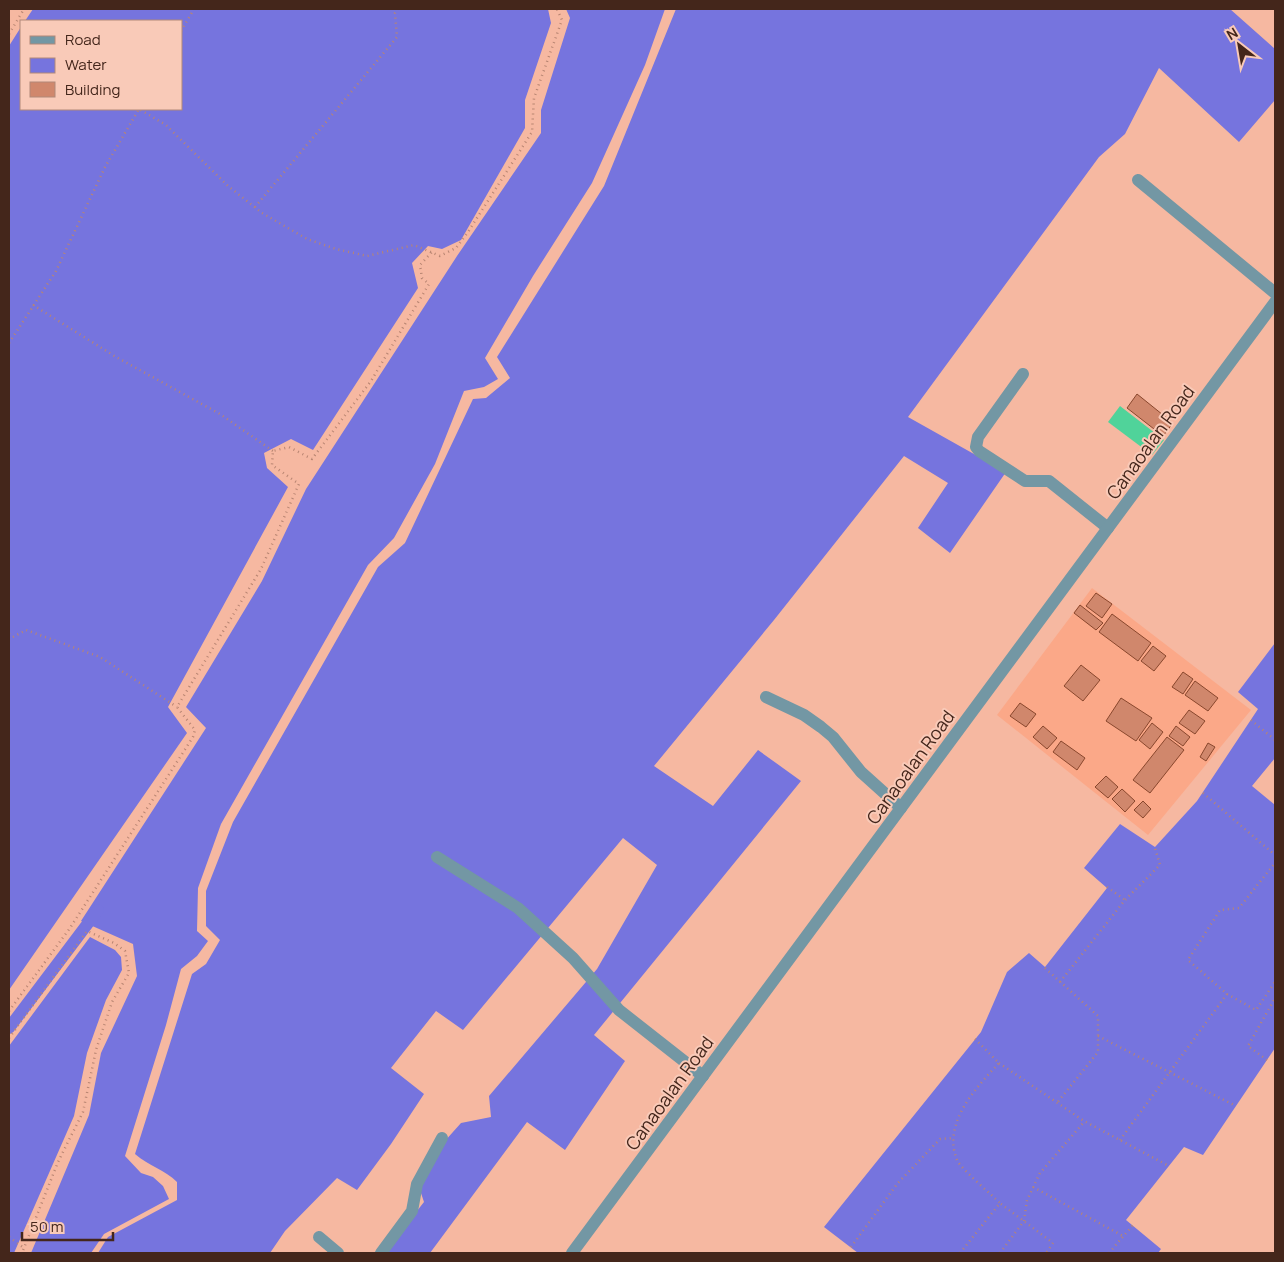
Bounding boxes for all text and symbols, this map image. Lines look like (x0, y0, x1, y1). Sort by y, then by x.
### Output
legend (20, 20, 182, 110)
north arrow (1214, 20, 1264, 70)
text: N (1223, 23, 1241, 44)
text: Road (65, 29, 101, 50)
text: Water (65, 54, 107, 75)
text: Building (65, 79, 120, 100)
street label: Canaoalan Road (1101, 380, 1199, 504)
street label: Canaoalan Road (861, 705, 959, 829)
street label: Canaoalan Road (620, 1031, 718, 1155)
scale bar (22, 1210, 114, 1242)
text: 50 m (30, 1216, 64, 1237)

